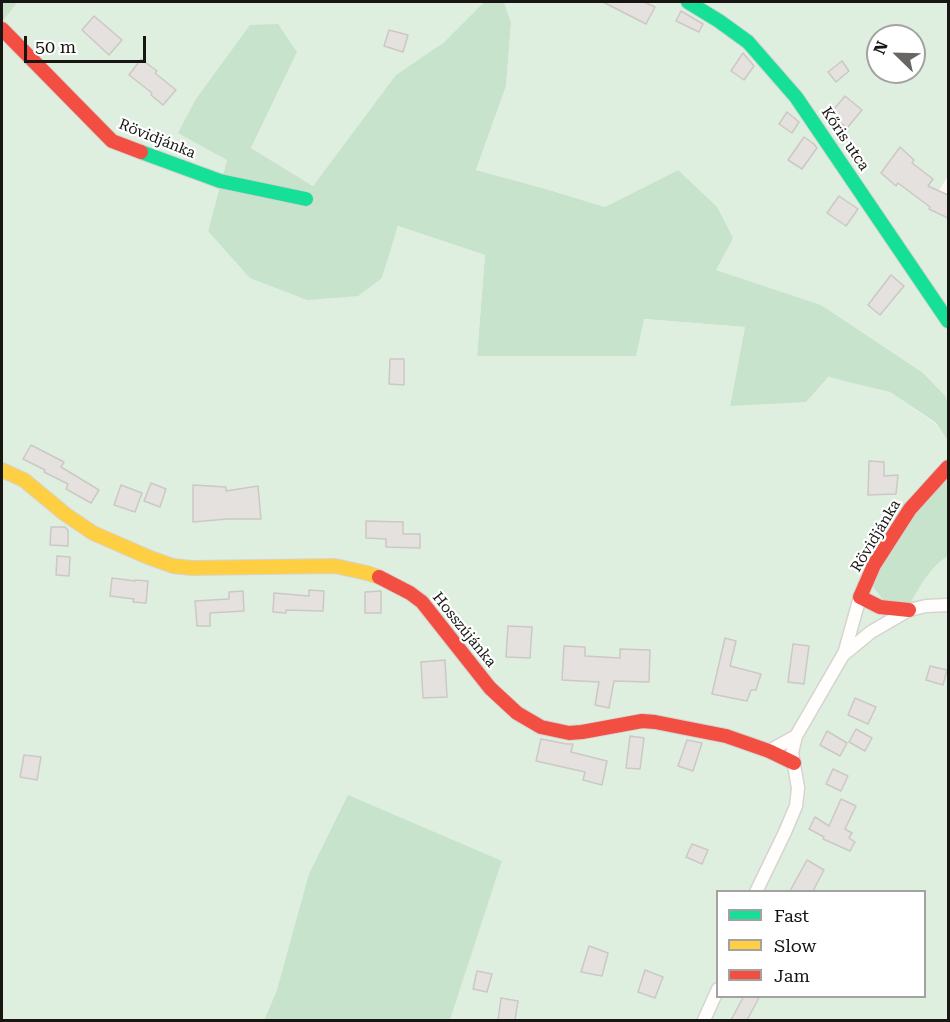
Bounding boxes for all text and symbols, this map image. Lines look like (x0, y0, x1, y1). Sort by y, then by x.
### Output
scale bar (27, 24, 148, 62)
north arrow (866, 24, 926, 84)
text: 50 m (35, 36, 76, 57)
text: N (870, 38, 892, 57)
street label: Kőris utca (817, 104, 873, 174)
street label: Rövidjánka (116, 115, 198, 163)
street label: Rövidjánka (847, 497, 905, 575)
street label: Hosszújánka (428, 589, 500, 671)
legend (716, 890, 926, 998)
text: Fast (774, 905, 809, 926)
text: Slow (774, 935, 816, 956)
text: Jam (774, 965, 810, 986)

